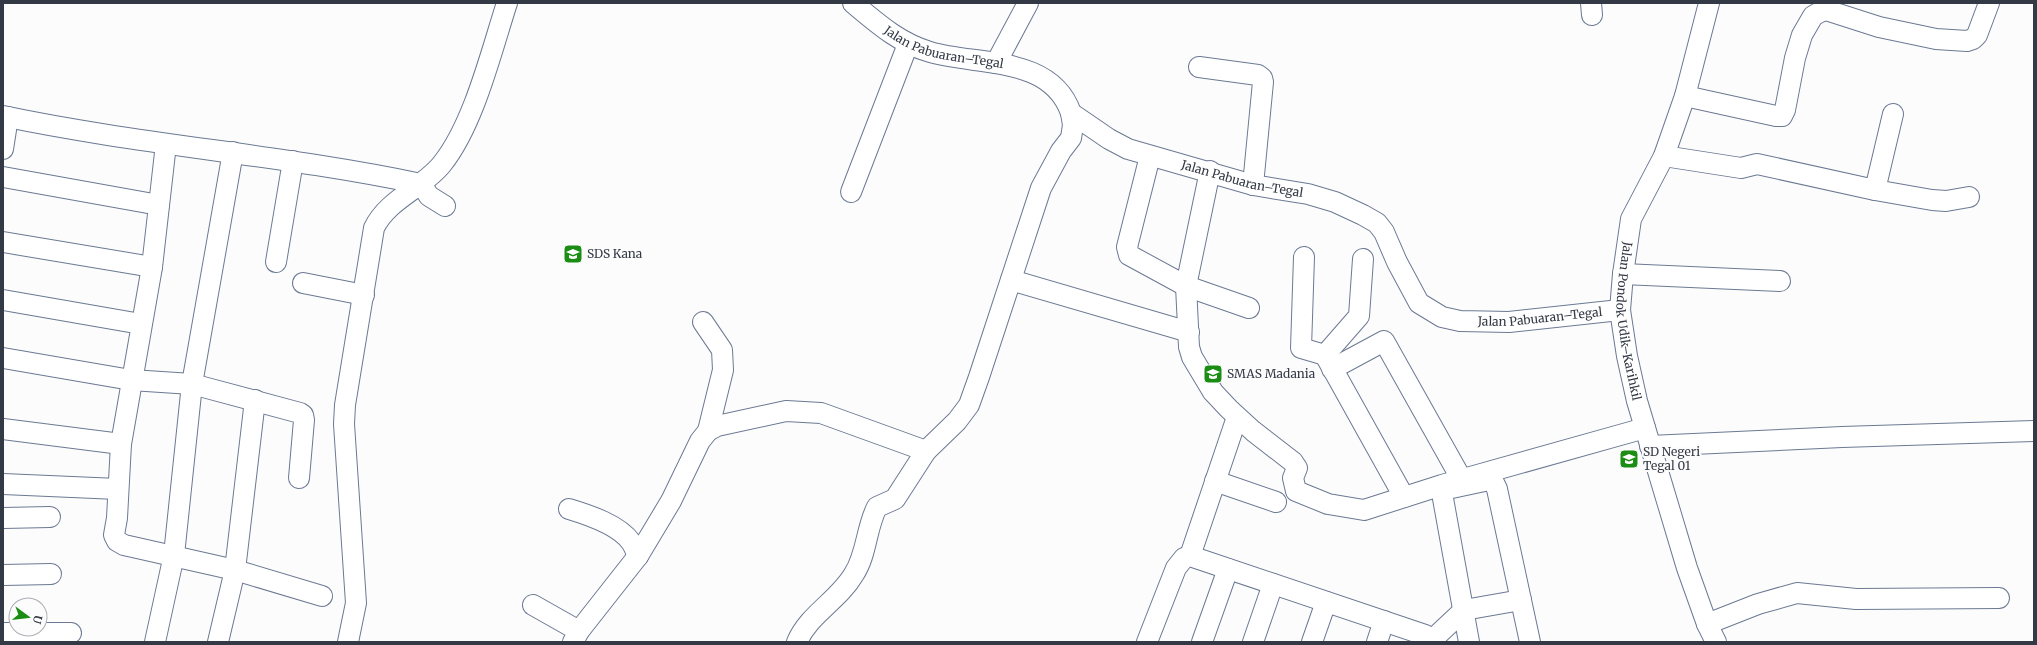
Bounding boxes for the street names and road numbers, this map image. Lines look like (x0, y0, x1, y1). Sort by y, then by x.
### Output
street label: Jalan Pabuaran–Tegal (880, 22, 1005, 71)
street label: Jalan Pabuaran–Tegal (1179, 156, 1305, 200)
street label: Jalan Pondok Udik–Karihkil (1613, 240, 1645, 402)
street label: Jalan Pabuaran–Tegal (1477, 304, 1603, 329)

